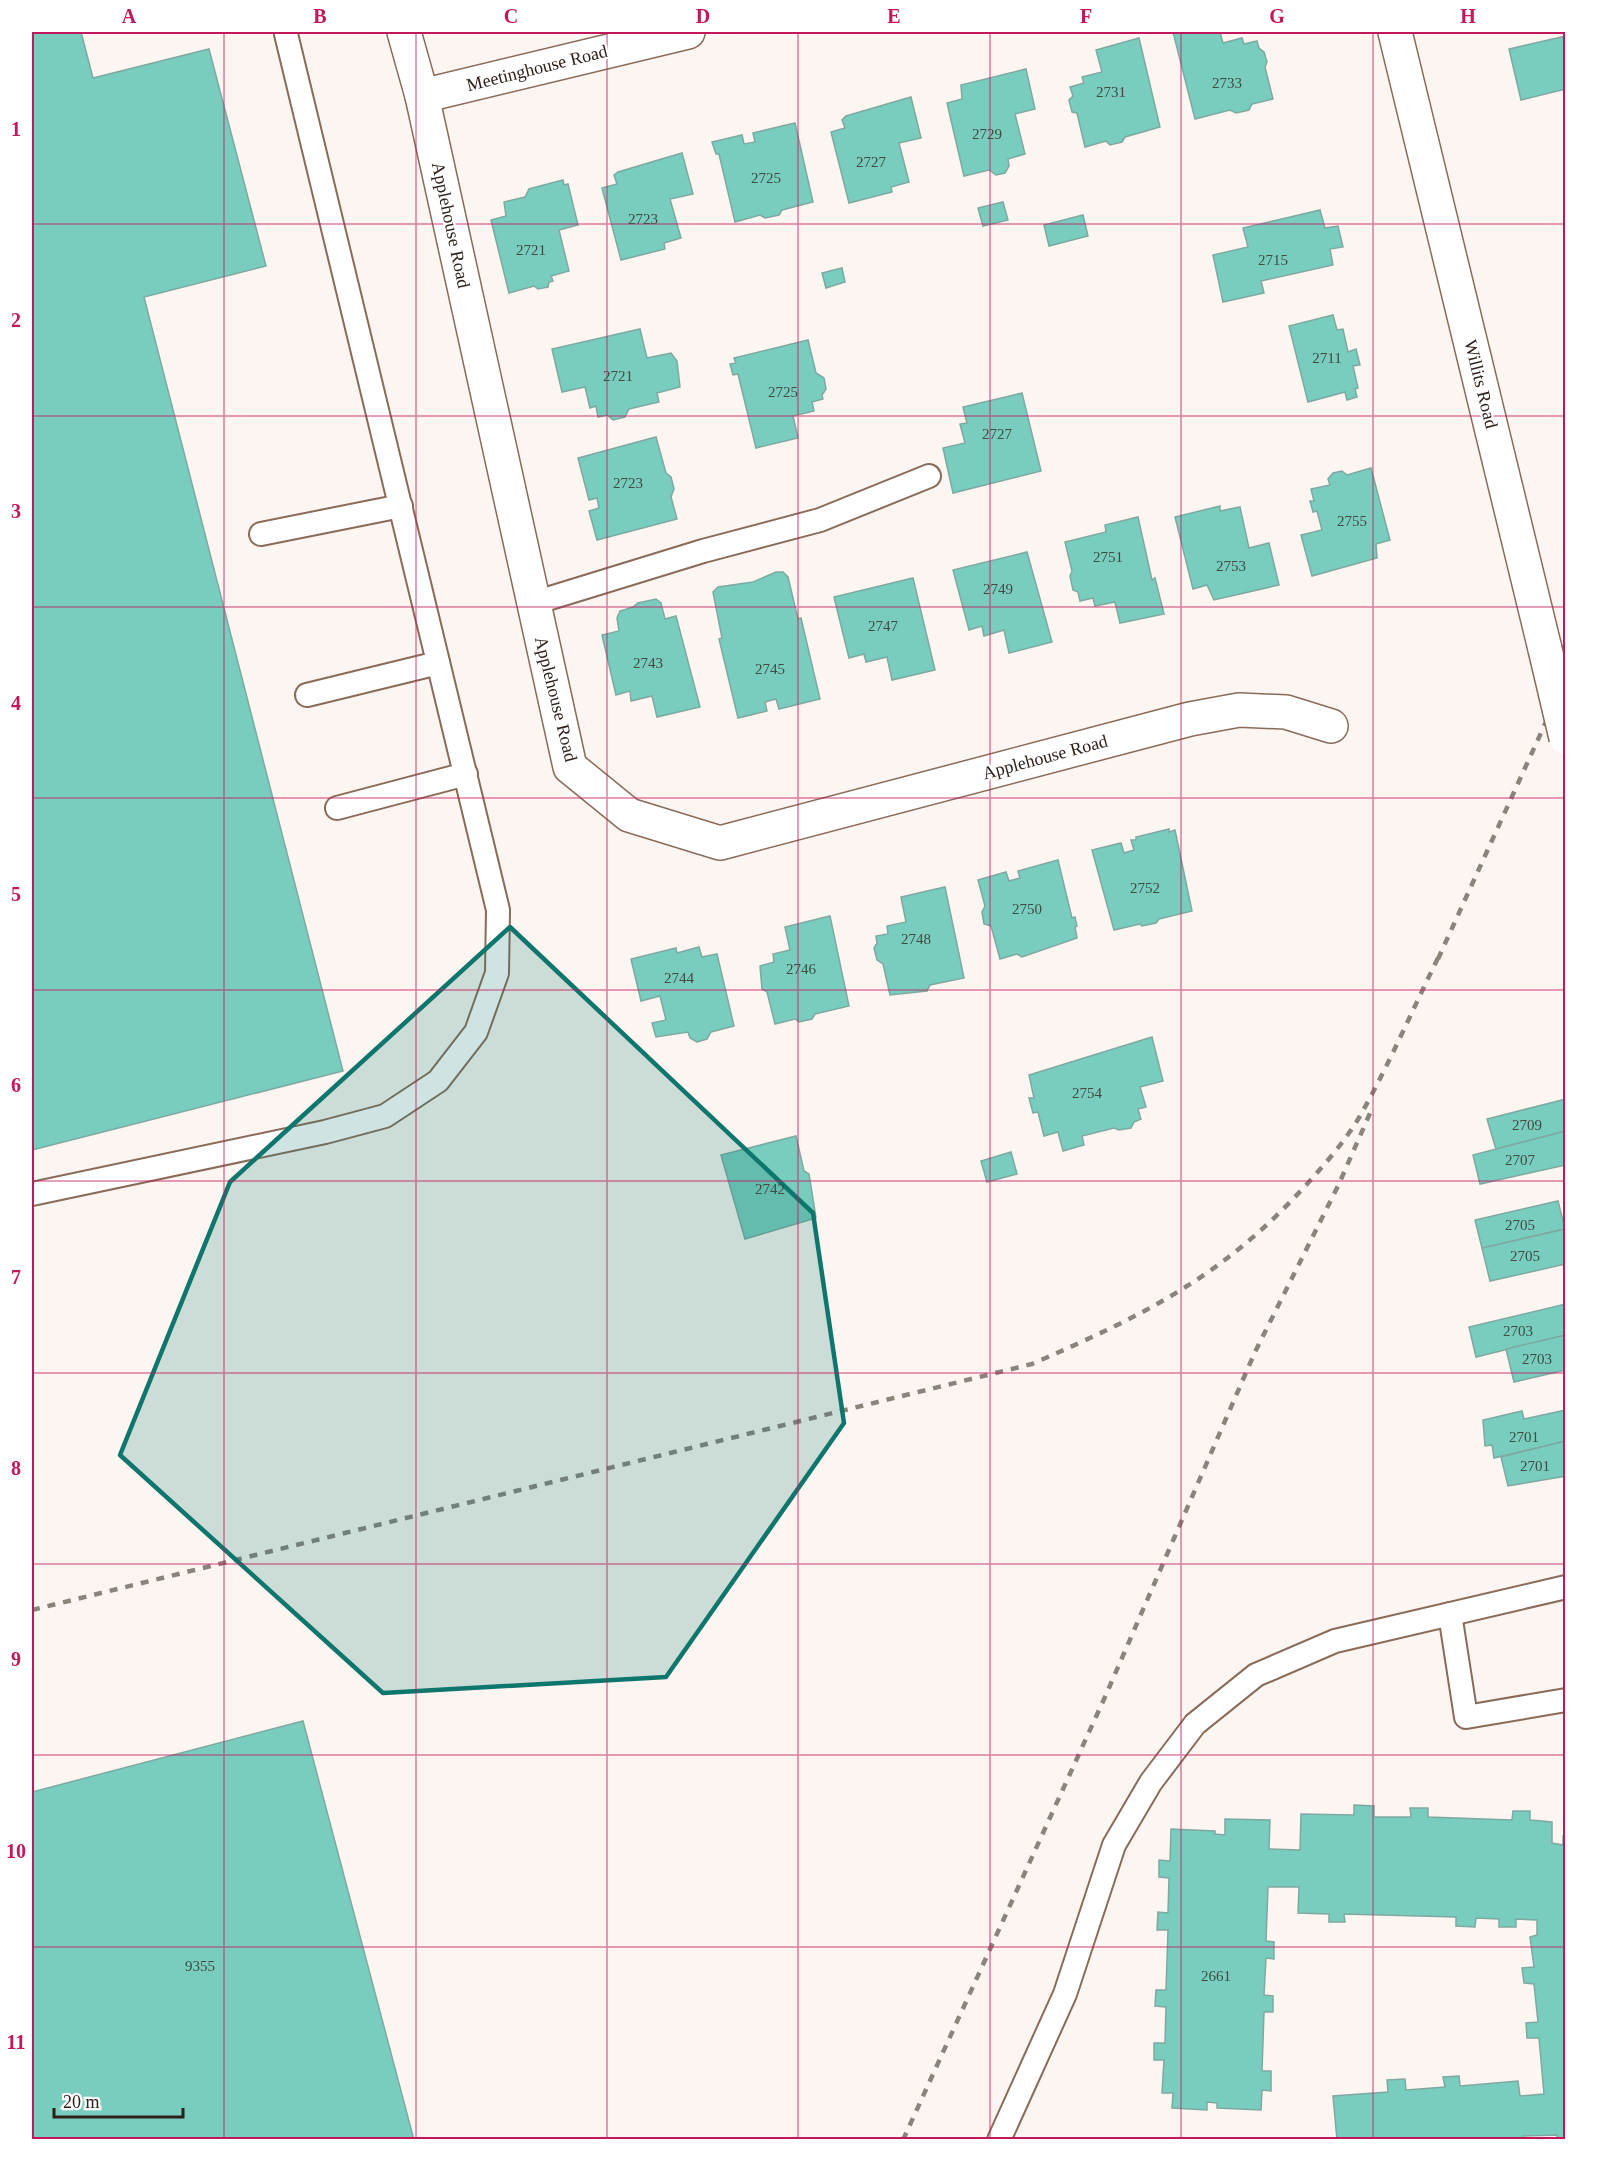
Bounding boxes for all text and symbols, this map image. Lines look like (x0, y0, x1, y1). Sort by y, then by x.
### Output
text: A (122, 5, 137, 27)
text: B (313, 5, 327, 27)
text: C (504, 5, 518, 27)
text: D (696, 5, 710, 27)
text: E (887, 5, 901, 27)
text: F (1080, 5, 1092, 27)
text: G (1269, 5, 1285, 27)
text: H (1460, 5, 1476, 27)
street label: Meetinghouse Road (464, 41, 610, 95)
house number: 2733 (1212, 75, 1242, 91)
house number: 2731 (1096, 84, 1126, 100)
text: 1 (11, 118, 21, 140)
house number: 2729 (972, 126, 1002, 142)
house number: 2727 (856, 154, 887, 170)
street label: Applehouse Road (428, 160, 474, 290)
house number: 2725 (751, 170, 781, 186)
house number: 2723 (628, 211, 658, 227)
house number: 2721 (516, 242, 546, 258)
house number: 2715 (1258, 252, 1288, 268)
text: 2 (11, 309, 21, 331)
street label: Willits Road (1460, 338, 1502, 430)
house number: 2711 (1312, 350, 1342, 366)
house number: 2721 (603, 368, 633, 384)
house number: 2725 (768, 384, 798, 400)
house number: 2727 (982, 426, 1013, 442)
house number: 2723 (613, 475, 643, 491)
text: 3 (11, 500, 21, 522)
house number: 2755 (1337, 513, 1367, 529)
house number: 2751 (1093, 549, 1123, 565)
house number: 2753 (1216, 558, 1246, 574)
house number: 2749 (983, 581, 1013, 597)
house number: 2747 (868, 618, 899, 634)
street label: Applehouse Road (531, 634, 581, 764)
house number: 2743 (633, 655, 663, 671)
house number: 2745 (755, 661, 785, 677)
text: 4 (11, 692, 21, 714)
street label: Applehouse Road (980, 731, 1110, 783)
house number: 2752 (1130, 880, 1160, 896)
text: 5 (11, 883, 21, 905)
house number: 2750 (1012, 901, 1042, 917)
house number: 2748 (901, 931, 931, 947)
house number: 2746 (786, 961, 817, 977)
house number: 2744 (664, 970, 695, 986)
text: 6 (11, 1074, 21, 1096)
house number: 2754 (1072, 1085, 1103, 1101)
house number: 2709 (1512, 1117, 1542, 1133)
house number: 2707 (1505, 1152, 1536, 1168)
house number: 2742 (755, 1181, 785, 1197)
house number: 2705 (1505, 1217, 1535, 1233)
house number: 2705 (1510, 1248, 1540, 1264)
text: 7 (11, 1266, 21, 1288)
house number: 2703 (1503, 1323, 1533, 1339)
house number: 2703 (1522, 1351, 1552, 1367)
house number: 2701 (1509, 1429, 1539, 1445)
text: 8 (11, 1457, 21, 1479)
house number: 2701 (1520, 1458, 1550, 1474)
text: 9 (11, 1648, 21, 1670)
text: 10 (6, 1840, 26, 1862)
house number: 9355 (185, 1958, 215, 1974)
house number: 2661 (1201, 1968, 1231, 1984)
text: 11 (7, 2031, 25, 2053)
scale bar (54, 2081, 183, 2119)
text: 20 m (63, 2092, 100, 2112)

